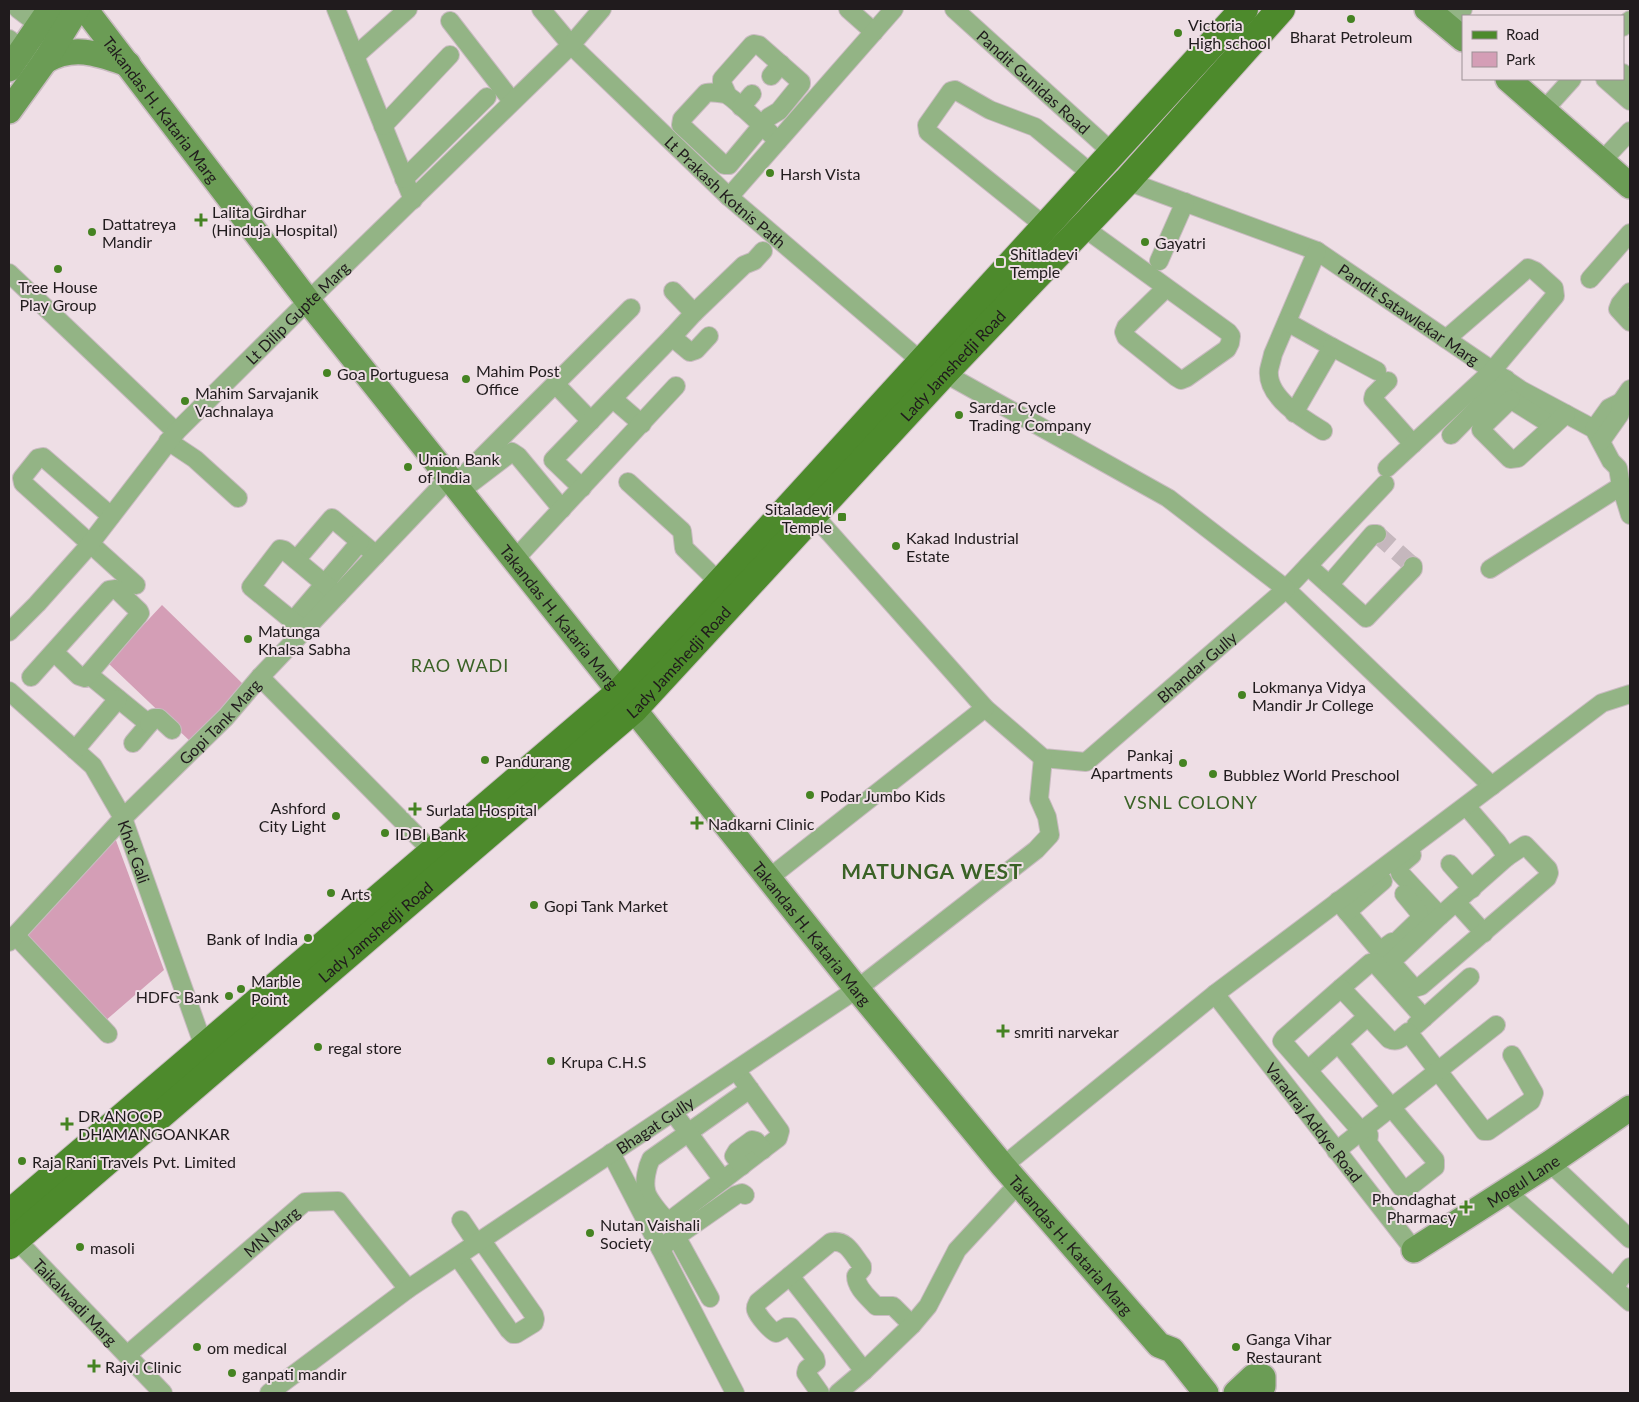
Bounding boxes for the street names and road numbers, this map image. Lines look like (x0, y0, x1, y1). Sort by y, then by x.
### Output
street label: Pandit Gunidas Road (974, 26, 1094, 137)
street label: Takandas H. Kataria Marg (100, 32, 223, 186)
street label: Lt Prakash Kotnis Path (661, 131, 790, 251)
street label: Lt Dilip Gupte Marg (241, 257, 353, 368)
street label: Pandit Satawlekar Marg (1335, 259, 1483, 368)
street label: Lady Jamshedji Road (896, 306, 1009, 424)
street label: Takandas H. Kataria Marg (496, 541, 623, 692)
street label: Lady Jamshedji Road (622, 602, 734, 721)
street label: Bhandar Gully (1153, 626, 1241, 706)
street label: Gopi Tank Marg (174, 675, 264, 768)
street label: Khot Gali (115, 817, 155, 885)
street label: Takandas H. Kataria Marg (749, 857, 876, 1009)
street label: Lady Jamshedji Road (314, 877, 436, 986)
street label: Varadraj Addye Road (1262, 1058, 1367, 1185)
street label: Bhagat Gully (612, 1091, 698, 1157)
street label: Mogul Lane (1483, 1150, 1563, 1211)
street label: Takandas H. Kataria Marg (1005, 1171, 1137, 1318)
street label: MN Marg (239, 1202, 303, 1260)
street label: Taikalwadi Marg (30, 1254, 122, 1349)

